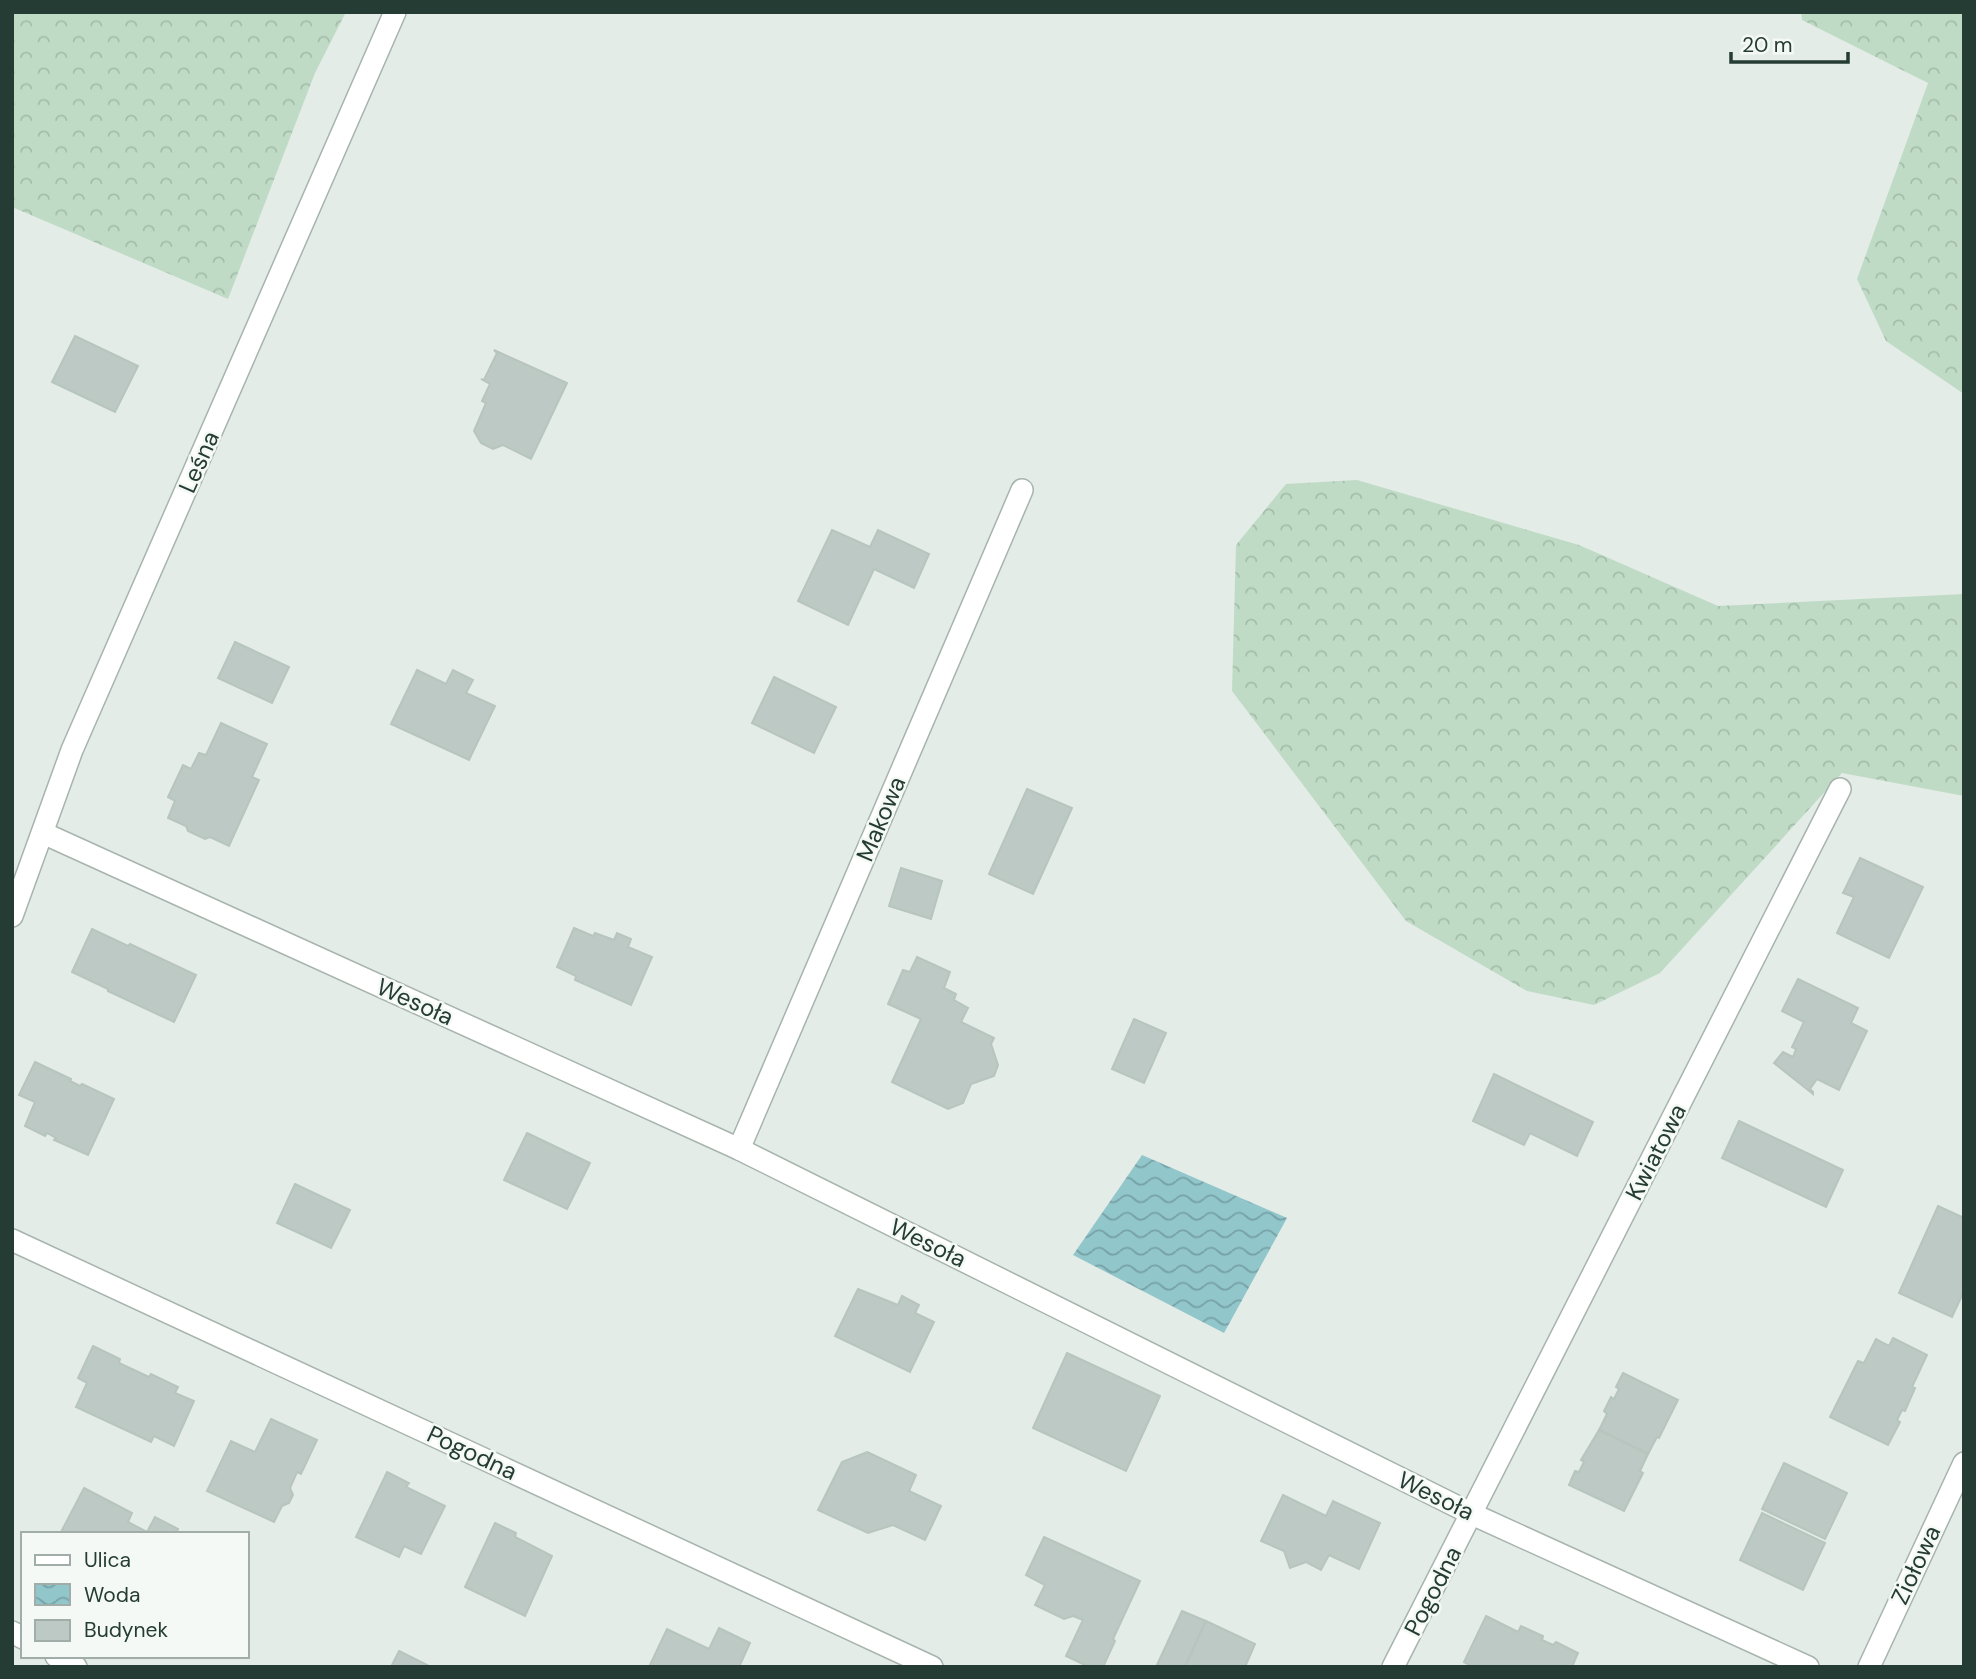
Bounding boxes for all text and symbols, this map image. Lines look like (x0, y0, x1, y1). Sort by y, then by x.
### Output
scale bar (1731, 21, 1848, 65)
text: 20 m (1742, 31, 1793, 59)
street label: Leśna (171, 426, 226, 498)
street label: Makowa (849, 772, 912, 866)
street label: Wesoła (372, 971, 459, 1032)
street label: Kwiatowa (1618, 1098, 1693, 1205)
street label: Wesoła (885, 1211, 971, 1274)
street label: Pogodna (422, 1418, 522, 1487)
street label: Wesoła (1393, 1464, 1479, 1527)
street label: Ziołowa (1884, 1520, 1947, 1609)
legend (21, 1532, 248, 1658)
street label: Pogodna (1397, 1541, 1468, 1641)
text: Ulica (84, 1546, 131, 1574)
text: Woda (84, 1581, 140, 1609)
text: Budynek (84, 1616, 169, 1644)

